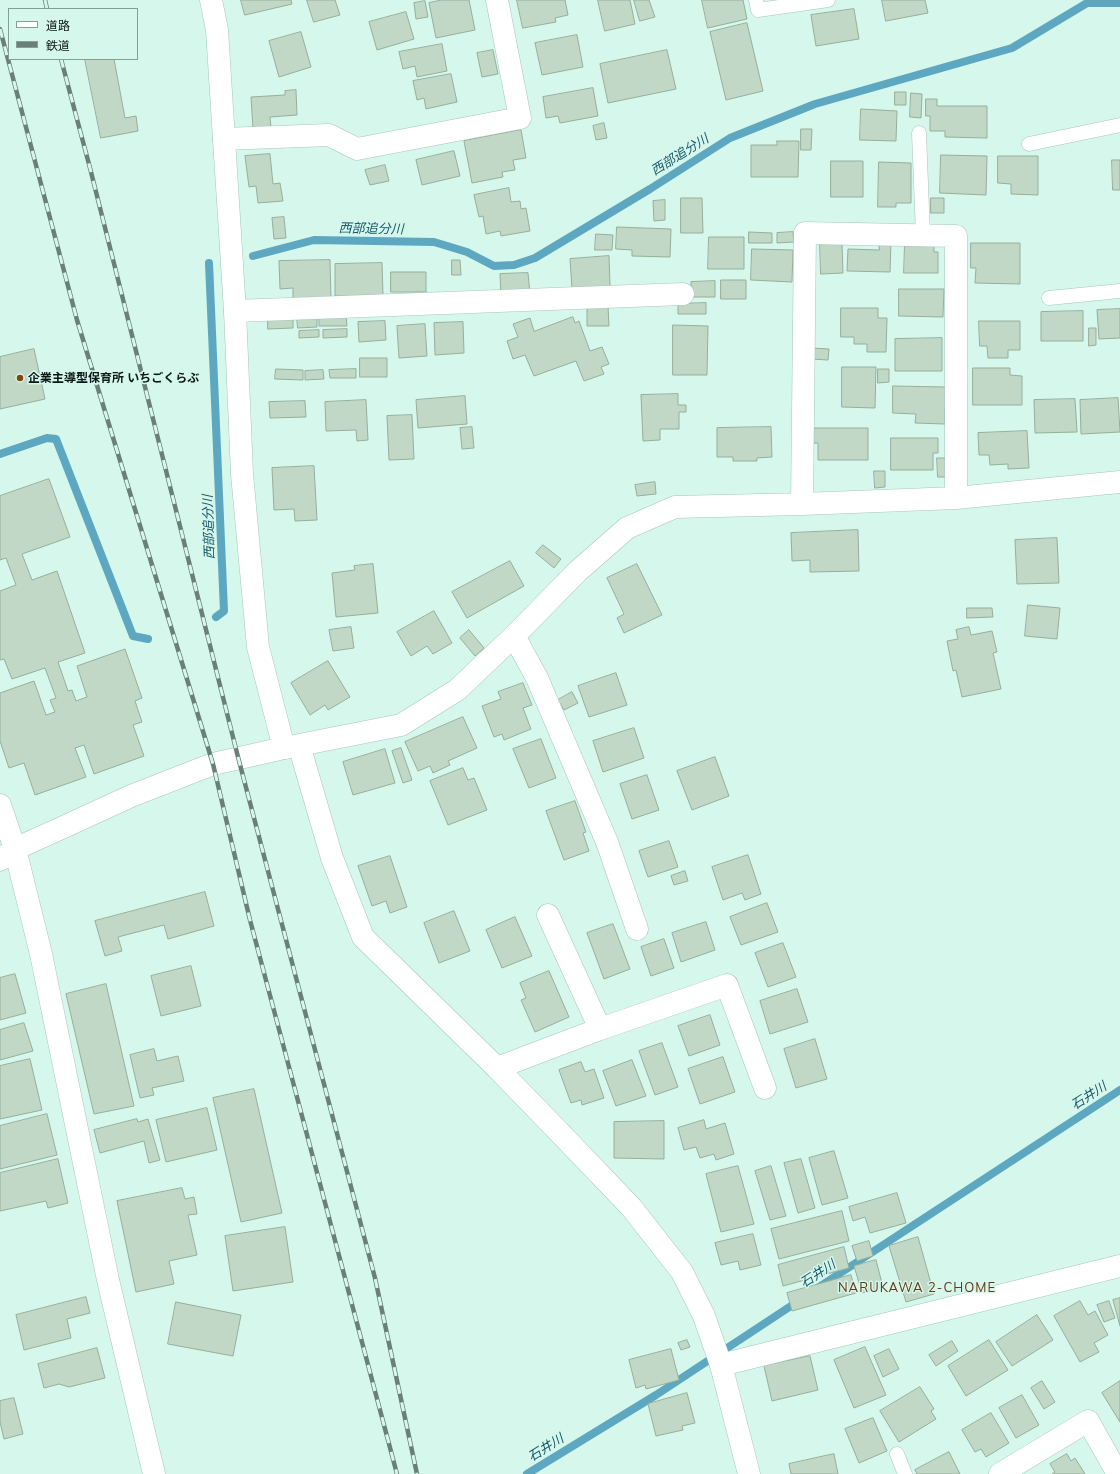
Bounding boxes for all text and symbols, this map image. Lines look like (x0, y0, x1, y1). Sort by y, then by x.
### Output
legend (8, 8, 138, 60)
text: 道路 (46, 18, 70, 33)
text: 鉄道 (46, 38, 70, 53)
water label: 西部追分川 (648, 131, 712, 179)
water label: 西部追分川 (338, 221, 404, 237)
place label: 企業主導型保育所 いちごくらぶ (28, 371, 199, 385)
marker: 企業主導型保育所 いちごくらぶ (15, 373, 25, 383)
water label: 西部追分川 (200, 494, 218, 560)
water label: 石井川 (1068, 1079, 1110, 1113)
water label: 石井川 (797, 1257, 839, 1291)
district label: NARUKAWA 2-CHOME (838, 1280, 996, 1296)
water label: 石井川 (525, 1431, 567, 1465)

